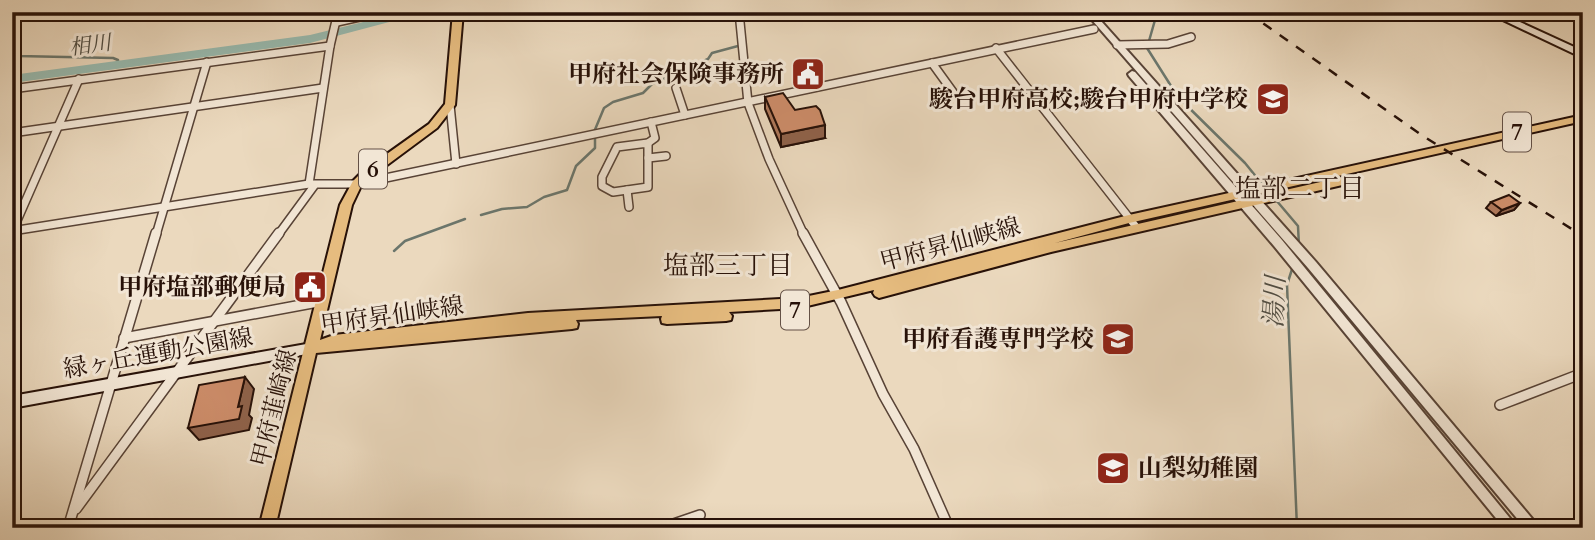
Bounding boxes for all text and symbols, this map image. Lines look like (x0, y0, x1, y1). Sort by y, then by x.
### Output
water label: 相川 (67, 28, 115, 63)
public building icon: 甲府社会保険事務所 (789, 55, 827, 93)
place label: 甲府社会保険事務所 (568, 58, 784, 91)
school or university icon: 駿台甲府高校;駿台甲府中学校 (1254, 80, 1292, 118)
place label: 駿台甲府高校;駿台甲府中学校 (929, 83, 1248, 116)
road number: 7 (1503, 113, 1531, 152)
road number: 6 (359, 150, 387, 188)
district label: 塩部二丁目 (1235, 171, 1365, 206)
street label: 甲府昇仙峡線 (876, 210, 1024, 279)
district label: 塩部三丁目 (663, 248, 793, 283)
public building icon: 甲府塩部郵便局 (291, 268, 329, 306)
place label: 甲府塩部郵便局 (118, 271, 286, 304)
water label: 湯川 (1256, 272, 1293, 329)
street label: 甲府昇仙峡線 (318, 289, 466, 342)
road number: 7 (781, 290, 809, 330)
school or university icon: 甲府看護専門学校 (1099, 320, 1137, 358)
street label: 緑ヶ丘運動公園線 (61, 321, 255, 386)
place label: 甲府看護専門学校 (902, 323, 1094, 356)
street label: 甲府韮崎線 (244, 346, 305, 470)
school or university icon: 山梨幼稚園 (1094, 449, 1132, 487)
place label: 山梨幼稚園 (1138, 452, 1258, 485)

